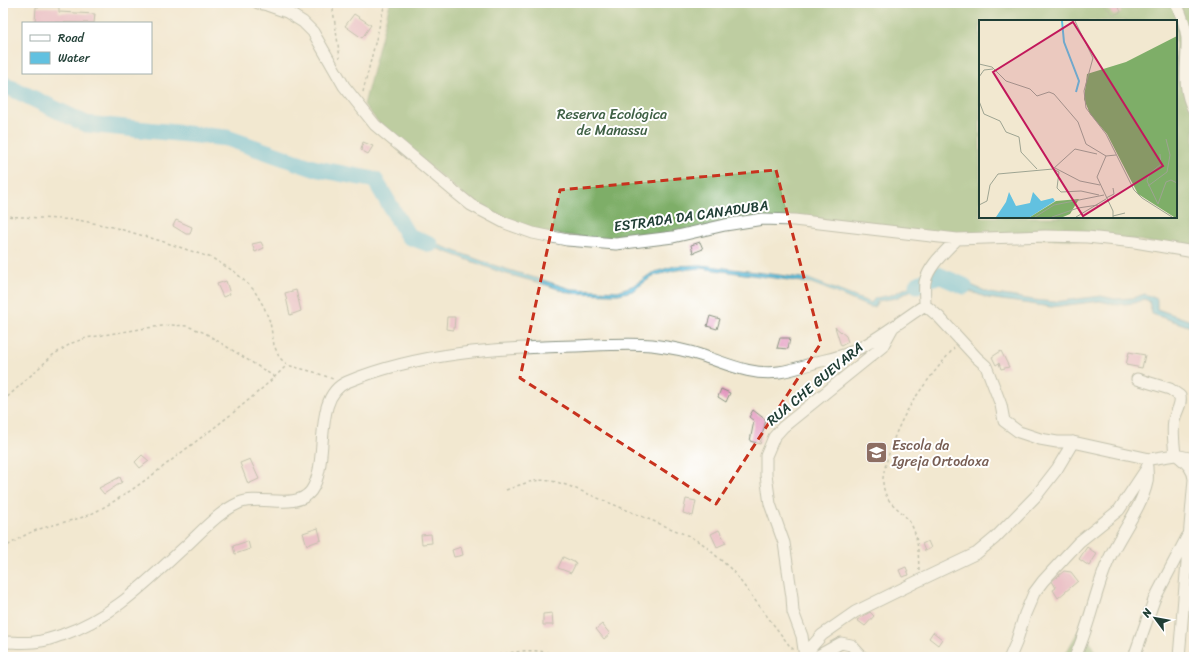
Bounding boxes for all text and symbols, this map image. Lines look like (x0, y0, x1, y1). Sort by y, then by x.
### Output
inset map (979, 20, 1177, 218)
legend (22, 22, 152, 74)
text: Road (58, 27, 85, 49)
text: Water (58, 47, 91, 69)
park label: Reserva Ecológica de Manassu (557, 102, 667, 143)
street label: ESTRADA DA CANADUBA (612, 193, 770, 239)
street label: RUA CHE GUEVARA (761, 336, 869, 432)
place label: Escola da Igreja Ortodoxa (891, 433, 990, 474)
school or university icon: Escola da Igreja Ortodoxa (863, 440, 889, 466)
north arrow (1135, 598, 1175, 638)
text: N (1136, 604, 1157, 622)

